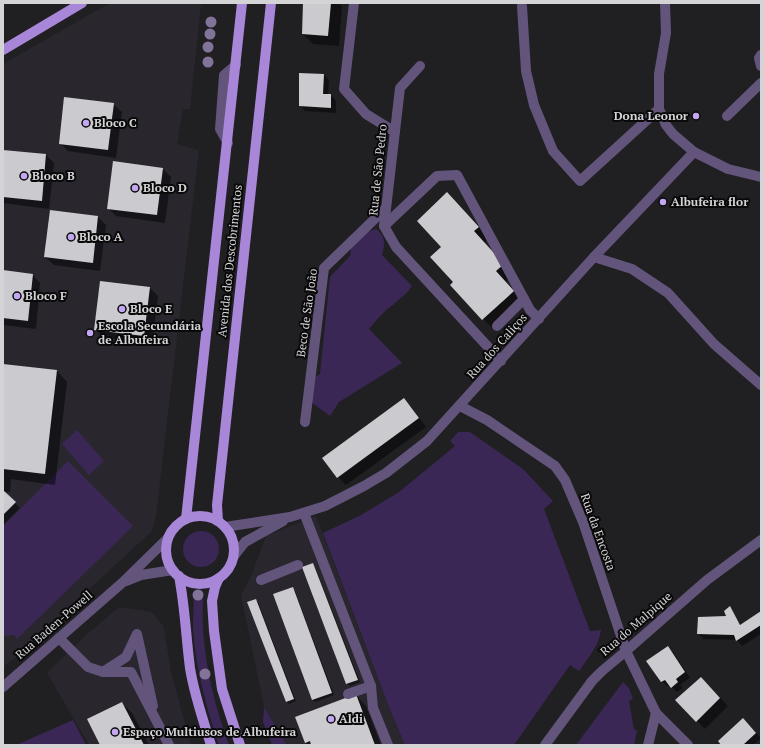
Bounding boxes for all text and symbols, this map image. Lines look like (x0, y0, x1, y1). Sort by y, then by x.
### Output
place label: Dona Leonor (614, 108, 689, 123)
marker: Dona Leonor (691, 111, 701, 121)
place label: Bloco C (94, 115, 137, 130)
marker: Bloco C (81, 118, 91, 128)
street label: Rua de São Pedro (365, 123, 390, 216)
place label: Bloco B (32, 168, 75, 183)
marker: Bloco B (19, 171, 29, 181)
place label: Bloco D (143, 180, 187, 195)
marker: Bloco D (130, 183, 140, 193)
street label: Avenida dos Descobrimentos (214, 184, 245, 338)
place label: Albufeira flor (671, 194, 749, 209)
marker: Albufeira flor (658, 197, 668, 207)
place label: Bloco A (79, 229, 123, 244)
marker: Bloco A (66, 232, 76, 242)
street label: Beco de São João (293, 267, 320, 358)
place label: Bloco F (25, 288, 67, 303)
marker: Bloco F (12, 291, 22, 301)
place label: Bloco E (130, 301, 172, 316)
marker: Bloco E (117, 304, 127, 314)
street label: Rua dos Caliços (463, 310, 530, 382)
place label: Escola Secundária de Albufeira (98, 318, 202, 347)
marker: Escola Secundária de Albufeira (85, 328, 95, 338)
street label: Rua da Encosta (578, 491, 619, 572)
street label: Rua Baden-Powell (12, 587, 95, 662)
street label: Rua do Malpique (597, 589, 674, 659)
place label: Aldi (339, 711, 363, 726)
marker: Aldi (326, 714, 336, 724)
place label: Espaço Multiusos de Albufeira (123, 724, 297, 739)
marker: Espaço Multiusos de Albufeira (110, 727, 120, 737)

